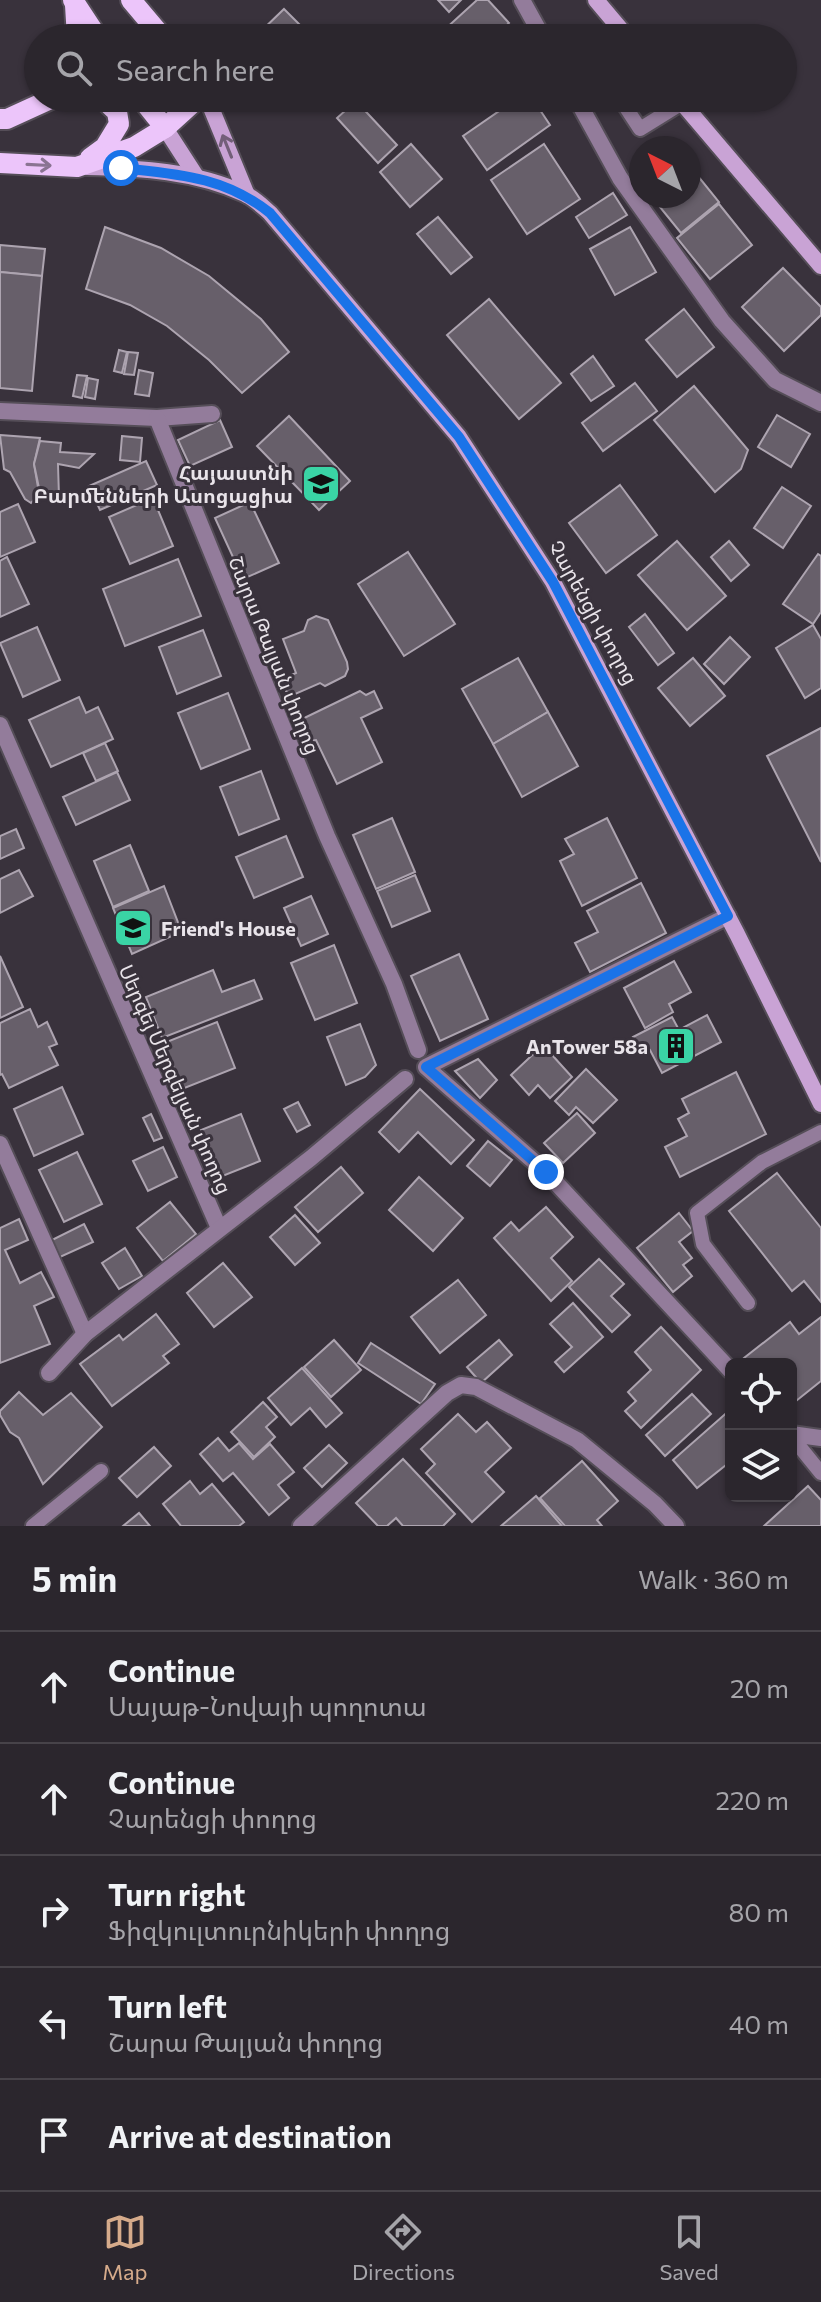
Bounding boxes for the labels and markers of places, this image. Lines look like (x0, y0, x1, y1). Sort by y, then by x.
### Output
place label: Հայաստնի Բարմենների Ասոցացիա (33, 460, 293, 508)
school or university icon: Հայաստնի Բարմենների Ասոցացիա (300, 463, 342, 505)
school or university icon: Friend's House (112, 907, 154, 949)
place label: Friend's House (161, 916, 296, 940)
building icon: AnTower 58a (655, 1025, 697, 1067)
place label: AnTower 58a (526, 1034, 648, 1058)

